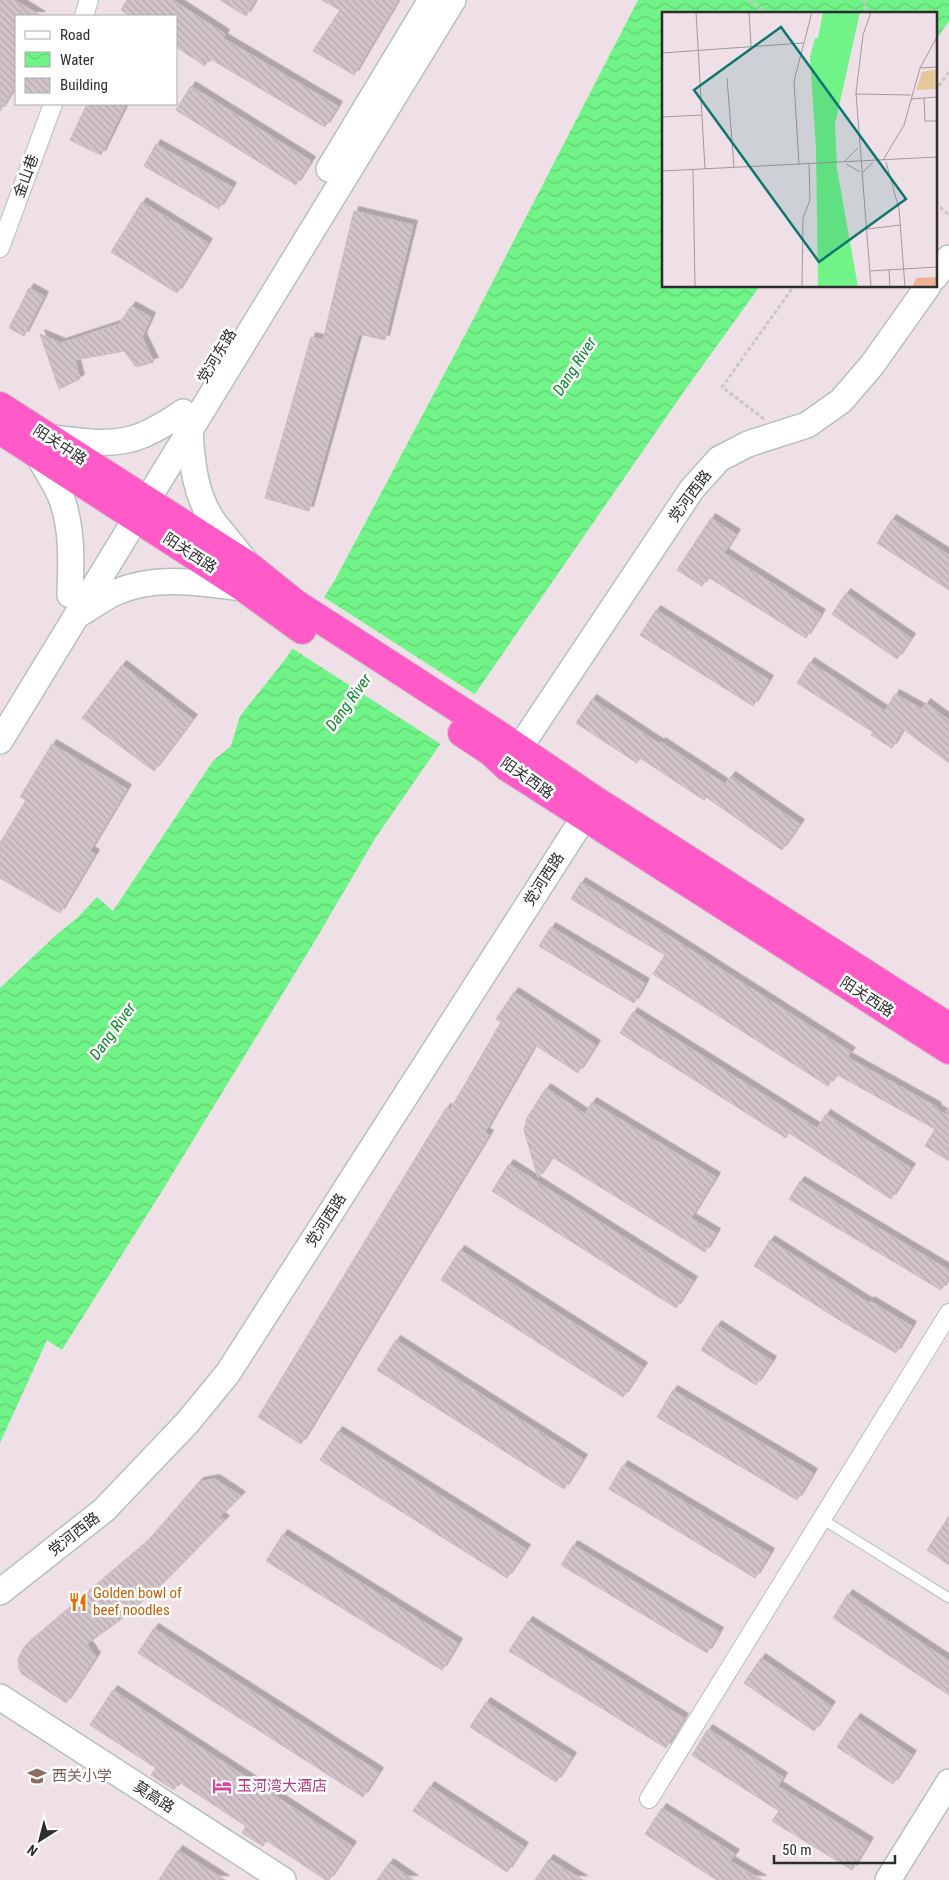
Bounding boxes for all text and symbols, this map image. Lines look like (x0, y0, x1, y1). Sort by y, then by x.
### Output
inset map (662, 12, 936, 288)
legend (15, 15, 178, 105)
text: Road (60, 26, 90, 44)
text: Water (60, 51, 95, 69)
text: Building (60, 76, 108, 94)
street label: 金山巷 (10, 152, 42, 200)
street label: 党河东路 (194, 326, 240, 386)
water label: Dang River (549, 333, 601, 399)
street label: 阳关中路 (30, 421, 90, 469)
street label: 党河西路 (665, 467, 715, 525)
street label: 阳关西路 (160, 529, 220, 577)
water label: Dang River (321, 669, 376, 734)
street label: 阳关西路 (497, 753, 557, 803)
street label: 党河西路 (520, 849, 568, 909)
street label: 阳关西路 (837, 973, 897, 1021)
water label: Dang River (85, 998, 140, 1063)
street label: 党河西路 (302, 1190, 350, 1250)
street label: 党河西路 (45, 1508, 103, 1560)
place label: Golden bowl of beef noodles (93, 1584, 182, 1619)
restaurant icon: Golden bowl of beef noodles (67, 1591, 89, 1613)
school or university icon: 西关小学 (26, 1765, 48, 1787)
place label: 西关小学 (52, 1767, 112, 1785)
hotel icon: 玉河湾大酒店 (211, 1775, 233, 1797)
street label: 莫高路 (130, 1777, 178, 1817)
place label: 玉河湾大酒店 (237, 1777, 327, 1795)
north arrow (15, 1815, 65, 1865)
scale bar (774, 1832, 895, 1864)
text: 50 m (782, 1841, 812, 1859)
text: N (24, 1842, 41, 1860)

